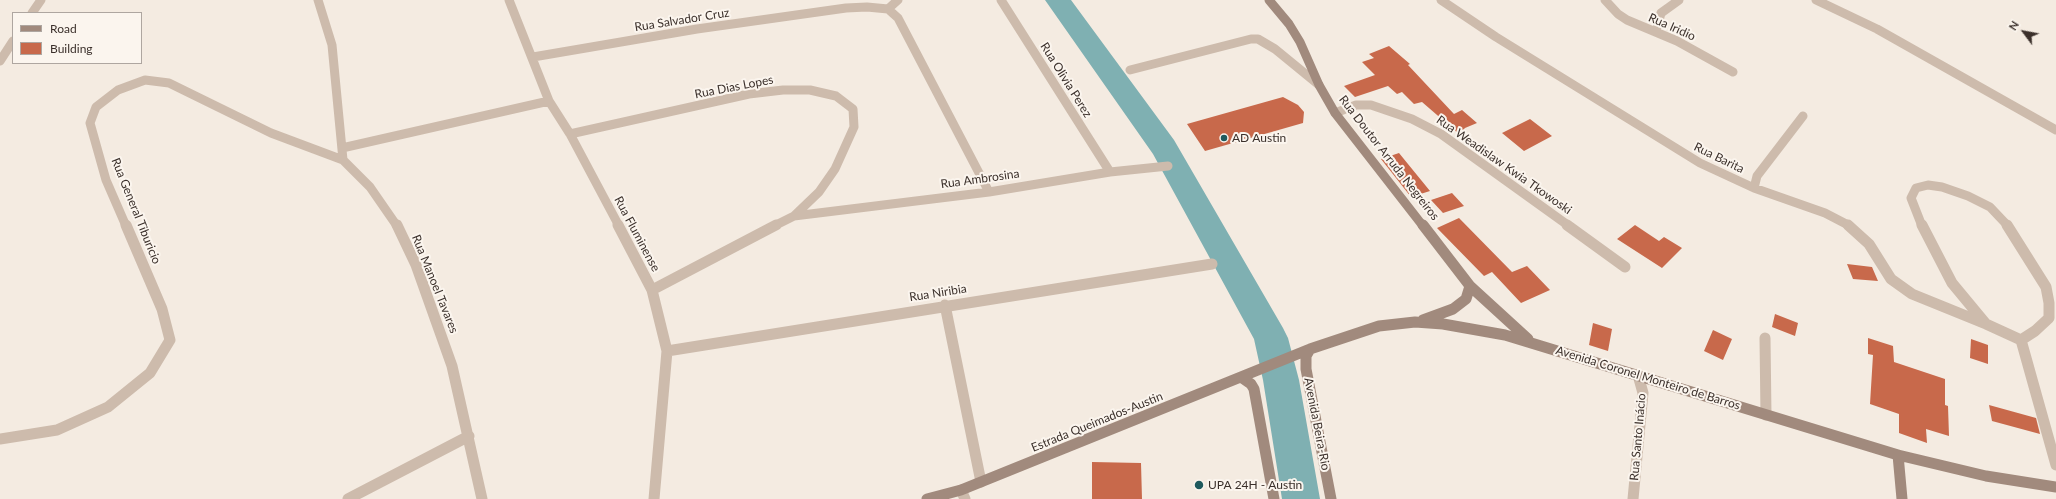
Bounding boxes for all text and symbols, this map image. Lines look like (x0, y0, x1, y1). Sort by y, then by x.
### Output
street label: Rua Salvador Cruz (634, 5, 730, 35)
street label: Rua Iridio (1646, 10, 1698, 44)
legend (12, 12, 142, 64)
north arrow (2004, 12, 2044, 52)
text: N (2006, 18, 2021, 32)
text: Road (50, 21, 77, 36)
street label: Rua Olivia Perez (1037, 40, 1095, 120)
text: Building (50, 41, 93, 56)
street label: Rua Dias Lopes (693, 72, 775, 102)
street label: Rua Doutor Arruda Negreiros (1336, 93, 1442, 223)
street label: Rua Weadislaw Kwia Tkowoski (1434, 113, 1574, 217)
place label: AD Austin (1232, 131, 1286, 145)
marker: AD Austin (1219, 133, 1229, 143)
street label: Rua Barita (1692, 140, 1746, 176)
street label: Rua General Tiburicio (108, 156, 164, 266)
street label: Rua Ambrosina (940, 166, 1020, 192)
street label: Rua Fluminense (611, 194, 663, 274)
street label: Rua Manoel Tavares (409, 233, 461, 335)
street label: Rua Niribia (908, 281, 968, 305)
street label: Avenida Coronel Monteiro de Barros (1554, 343, 1742, 413)
street label: Avenida Beira-Rio (1301, 376, 1333, 472)
street label: Estrada Queimados-Austin (1029, 389, 1165, 455)
street label: Rua Santo Inácio (1627, 393, 1649, 481)
place label: UPA 24H - Austin (1208, 478, 1302, 492)
marker: UPA 24H - Austin (1193, 479, 1205, 491)

